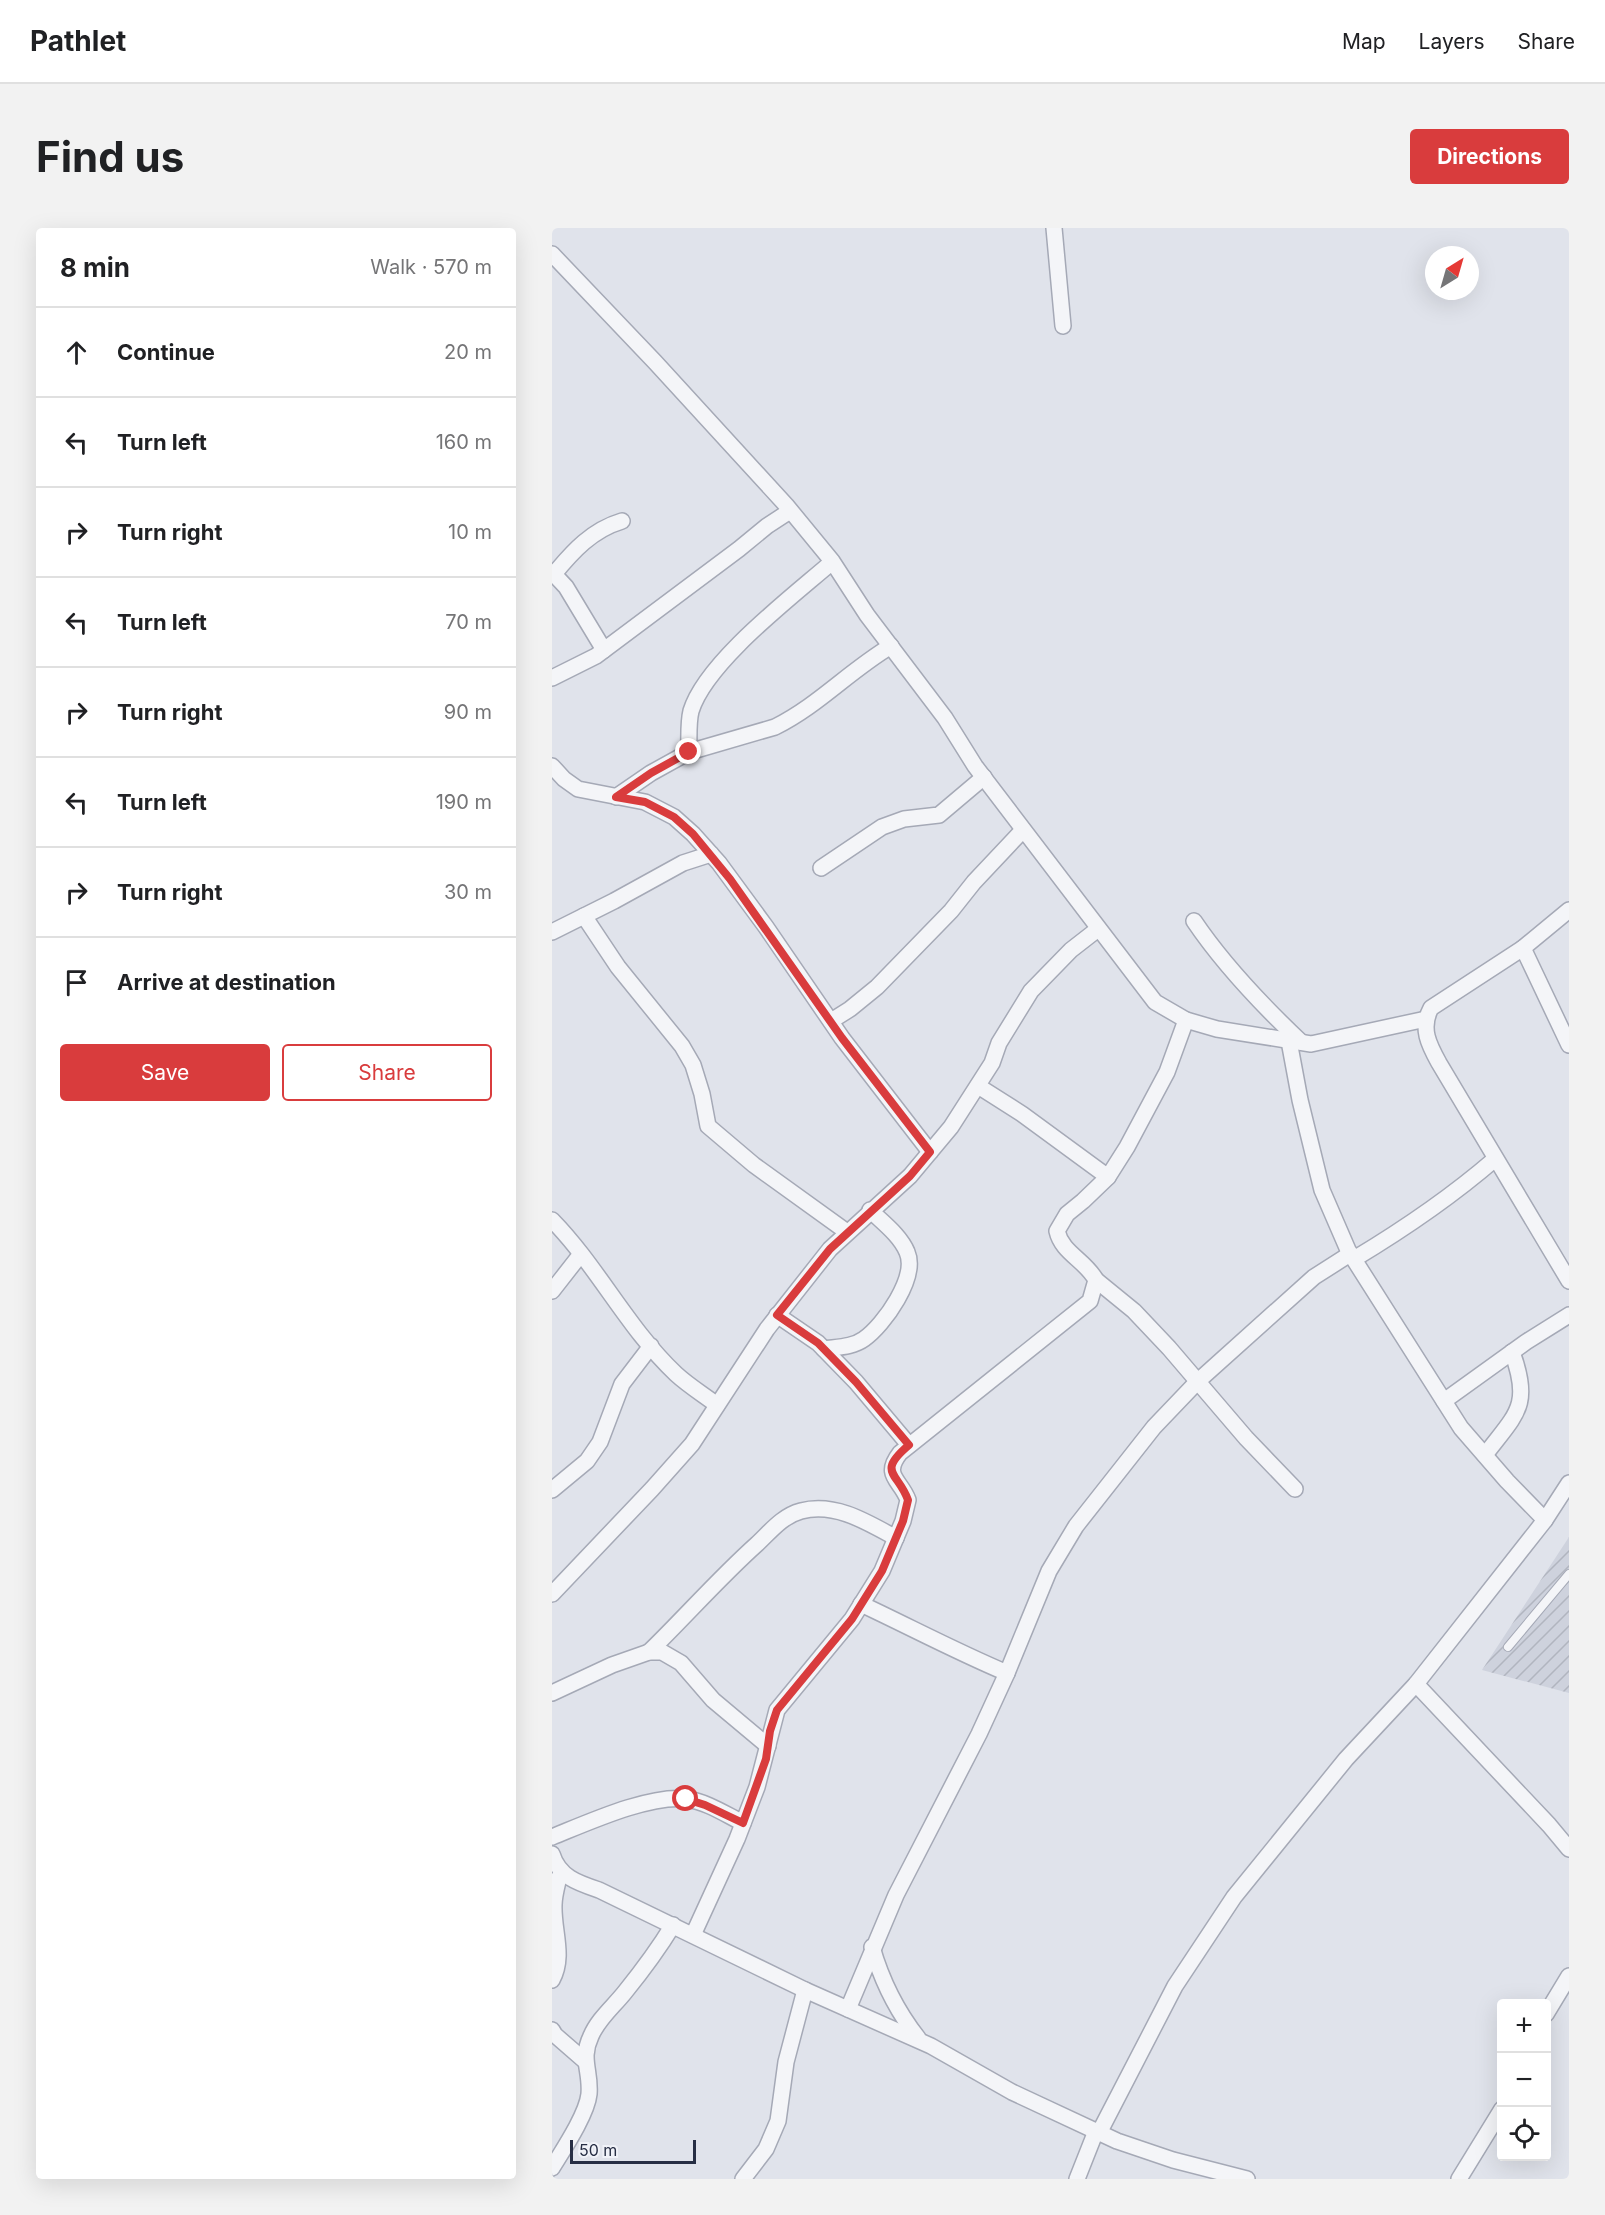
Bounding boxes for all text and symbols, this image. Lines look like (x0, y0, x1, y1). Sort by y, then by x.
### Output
text: Pathlet (30, 24, 126, 58)
text: Map (1342, 29, 1386, 54)
text: Layers (1419, 29, 1485, 54)
text: Share (1518, 29, 1575, 54)
button: Directions (1410, 129, 1569, 184)
text: Find us (36, 131, 184, 182)
north arrow (1425, 246, 1479, 300)
text: 8 min (60, 252, 130, 283)
text: Walk · 570 m (370, 255, 492, 279)
icon: ahead (60, 336, 93, 369)
text: Continue (117, 339, 215, 365)
text: 20 m (444, 340, 492, 364)
icon: left (60, 426, 93, 459)
text: Turn left (117, 429, 207, 455)
text: 160 m (436, 430, 492, 454)
icon: right (60, 516, 93, 549)
text: Turn right (117, 519, 223, 545)
text: 10 m (448, 520, 492, 544)
icon: left (60, 606, 93, 639)
text: Turn left (117, 609, 207, 635)
text: 70 m (445, 610, 492, 634)
icon: right (60, 696, 93, 729)
text: Turn right (117, 699, 223, 725)
text: 90 m (444, 700, 492, 724)
route end (675, 738, 701, 764)
icon: left (60, 786, 93, 819)
text: Turn left (117, 789, 207, 815)
text: 190 m (436, 790, 492, 814)
icon: right (60, 876, 93, 909)
text: Turn right (117, 879, 223, 905)
text: 30 m (444, 880, 492, 904)
icon: arrive (60, 966, 93, 999)
text: Arrive at destination (117, 969, 336, 995)
button: Save (60, 1044, 270, 1101)
button: Share (282, 1044, 492, 1101)
route start (672, 1785, 698, 1811)
map controls (1497, 1999, 1551, 2161)
button: + (1497, 1999, 1551, 2053)
button: − (1497, 2053, 1551, 2107)
button: locate (1497, 2107, 1551, 2161)
scale bar (570, 2137, 696, 2164)
text: 50 m (579, 2140, 617, 2160)

